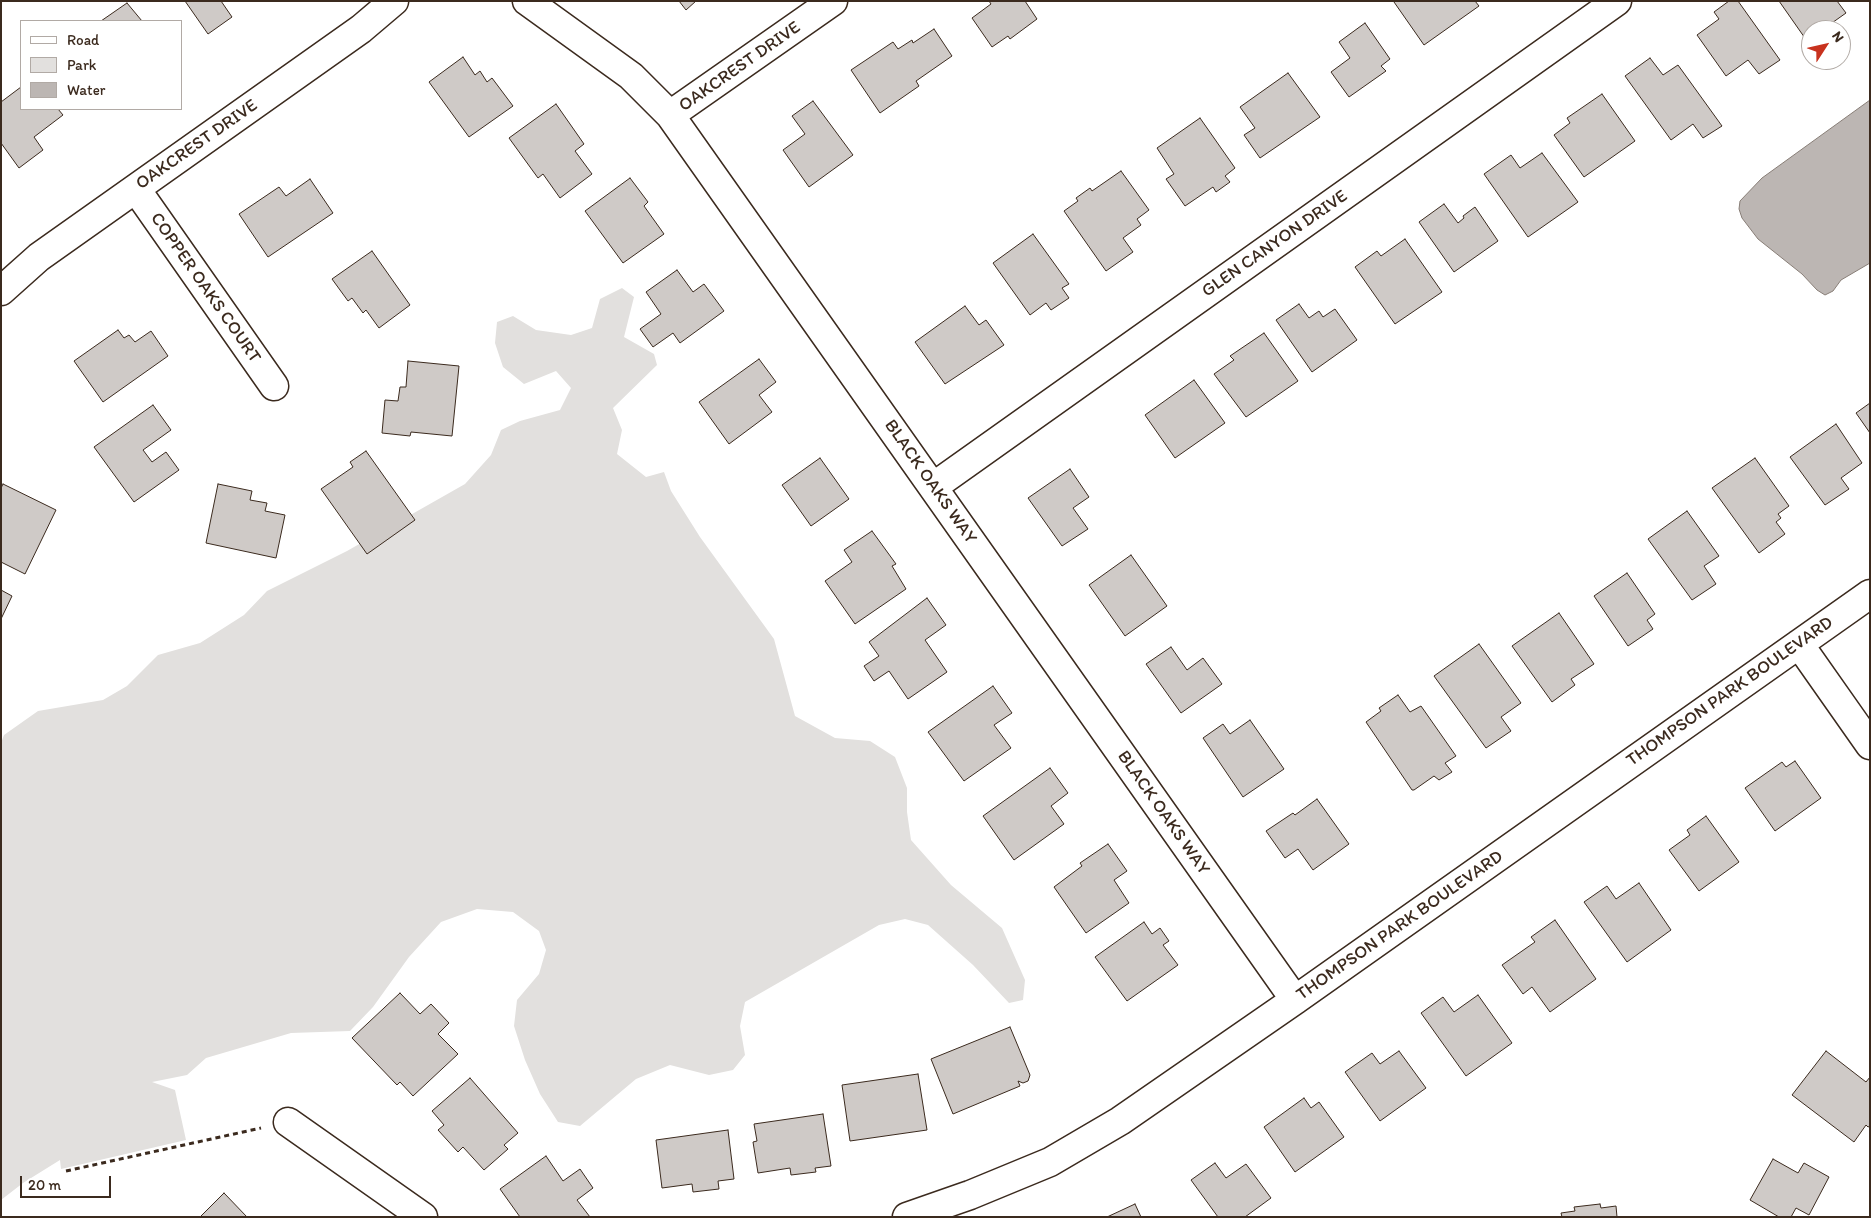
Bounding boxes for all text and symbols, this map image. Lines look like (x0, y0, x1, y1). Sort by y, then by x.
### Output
street label: OAKCREST DRIVE (675, 17, 805, 117)
legend (20, 20, 182, 110)
north arrow (1801, 20, 1851, 70)
text: N (1828, 28, 1848, 45)
text: Road (67, 31, 99, 49)
text: Park (67, 56, 97, 74)
text: Water (67, 81, 105, 99)
street label: OAKCREST DRIVE (132, 95, 262, 195)
street label: GLEN CANYON DRIVE (1198, 186, 1352, 302)
street label: COPPER OAKS COURT (145, 209, 265, 367)
street label: BLACK OAKS WAY (879, 416, 981, 548)
street label: THOMPSON PARK BOULEVARD (1623, 612, 1837, 772)
street label: BLACK OAKS WAY (1112, 747, 1214, 879)
street label: THOMPSON PARK BOULEVARD (1293, 846, 1507, 1006)
scale bar (22, 1166, 114, 1198)
text: 20 m (28, 1176, 61, 1194)

